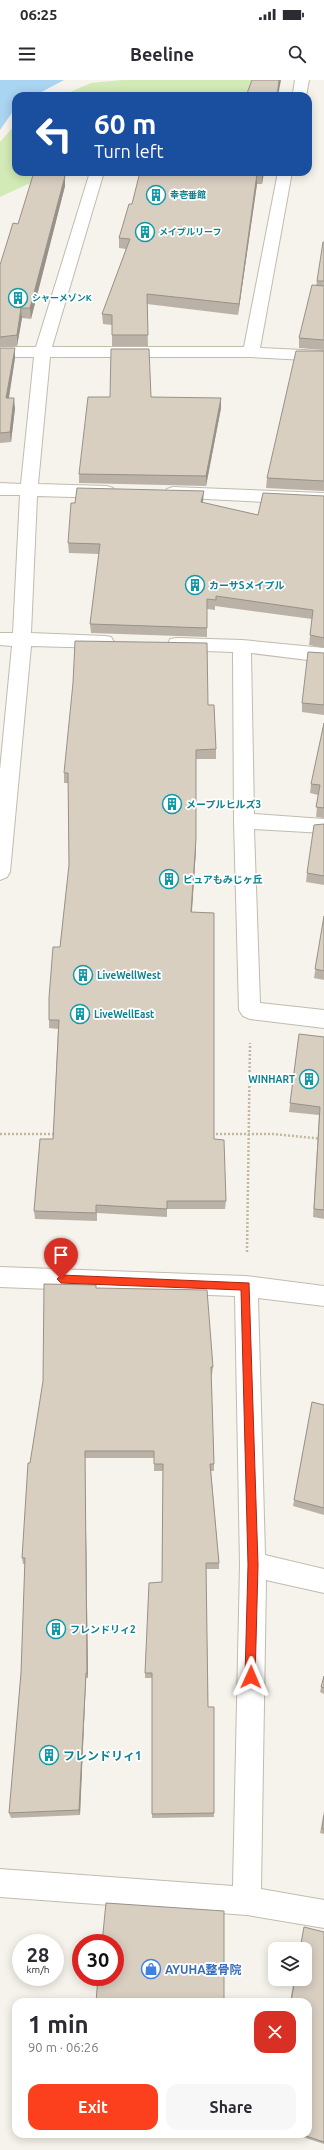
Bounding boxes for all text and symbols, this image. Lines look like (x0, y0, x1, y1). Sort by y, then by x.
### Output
text: 06:25 (20, 6, 58, 23)
icon: menu (16, 43, 38, 65)
icon: search (286, 43, 308, 65)
text: Beeline (130, 44, 194, 64)
icon: left (28, 108, 80, 160)
text: 60 m (94, 108, 156, 139)
text: Turn left (94, 141, 164, 161)
building icon: 幸壱番館 (145, 184, 167, 206)
place label: 幸壱番館 (170, 190, 206, 200)
building icon: メイプルリーフ (134, 221, 156, 243)
place label: メイプルリーフ (159, 227, 221, 237)
building icon: シャーメゾンK (7, 287, 29, 309)
place label: シャーメゾンK (32, 293, 92, 303)
building icon: カーサSメイプル (184, 574, 206, 596)
place label: カーサSメイプル (209, 580, 284, 591)
building icon: メープルヒルズ3 (161, 793, 183, 815)
place label: メープルヒルズ3 (186, 799, 261, 810)
building icon: ピュアもみじヶ丘 (158, 868, 180, 890)
place label: ピュアもみじヶ丘 (183, 874, 263, 885)
building icon: LiveWellWest (72, 964, 94, 986)
place label: LiveWellWest (97, 970, 162, 981)
building icon: LiveWellEast (69, 1003, 91, 1025)
place label: LiveWellEast (94, 1009, 155, 1020)
building icon: WINHART (298, 1068, 320, 1090)
place label: WINHART (248, 1074, 295, 1085)
pin (44, 1238, 78, 1279)
icon: arrive (50, 1244, 72, 1266)
building icon: フレンドリィ2 (45, 1618, 67, 1640)
place label: フレンドリィ2 (70, 1624, 136, 1635)
position arrow (230, 1656, 272, 1698)
building icon: フレンドリィ1 (38, 1744, 60, 1766)
place label: フレンドリィ1 (63, 1749, 142, 1762)
speed limit sign: 30 (72, 1934, 124, 1986)
map controls (268, 1942, 312, 1986)
button: layers (268, 1942, 312, 1986)
text: 28 (27, 1943, 49, 1966)
shop icon: AYUHA整骨院 (140, 1958, 162, 1980)
place label: AYUHA整骨院 (165, 1963, 242, 1976)
text: km/h (26, 1964, 50, 1975)
text: 1 min (28, 2011, 89, 2038)
button: close (254, 2011, 296, 2053)
text: 90 m · 06:26 (28, 2040, 99, 2054)
button: Exit (28, 2084, 158, 2130)
button: Share (166, 2084, 296, 2130)

